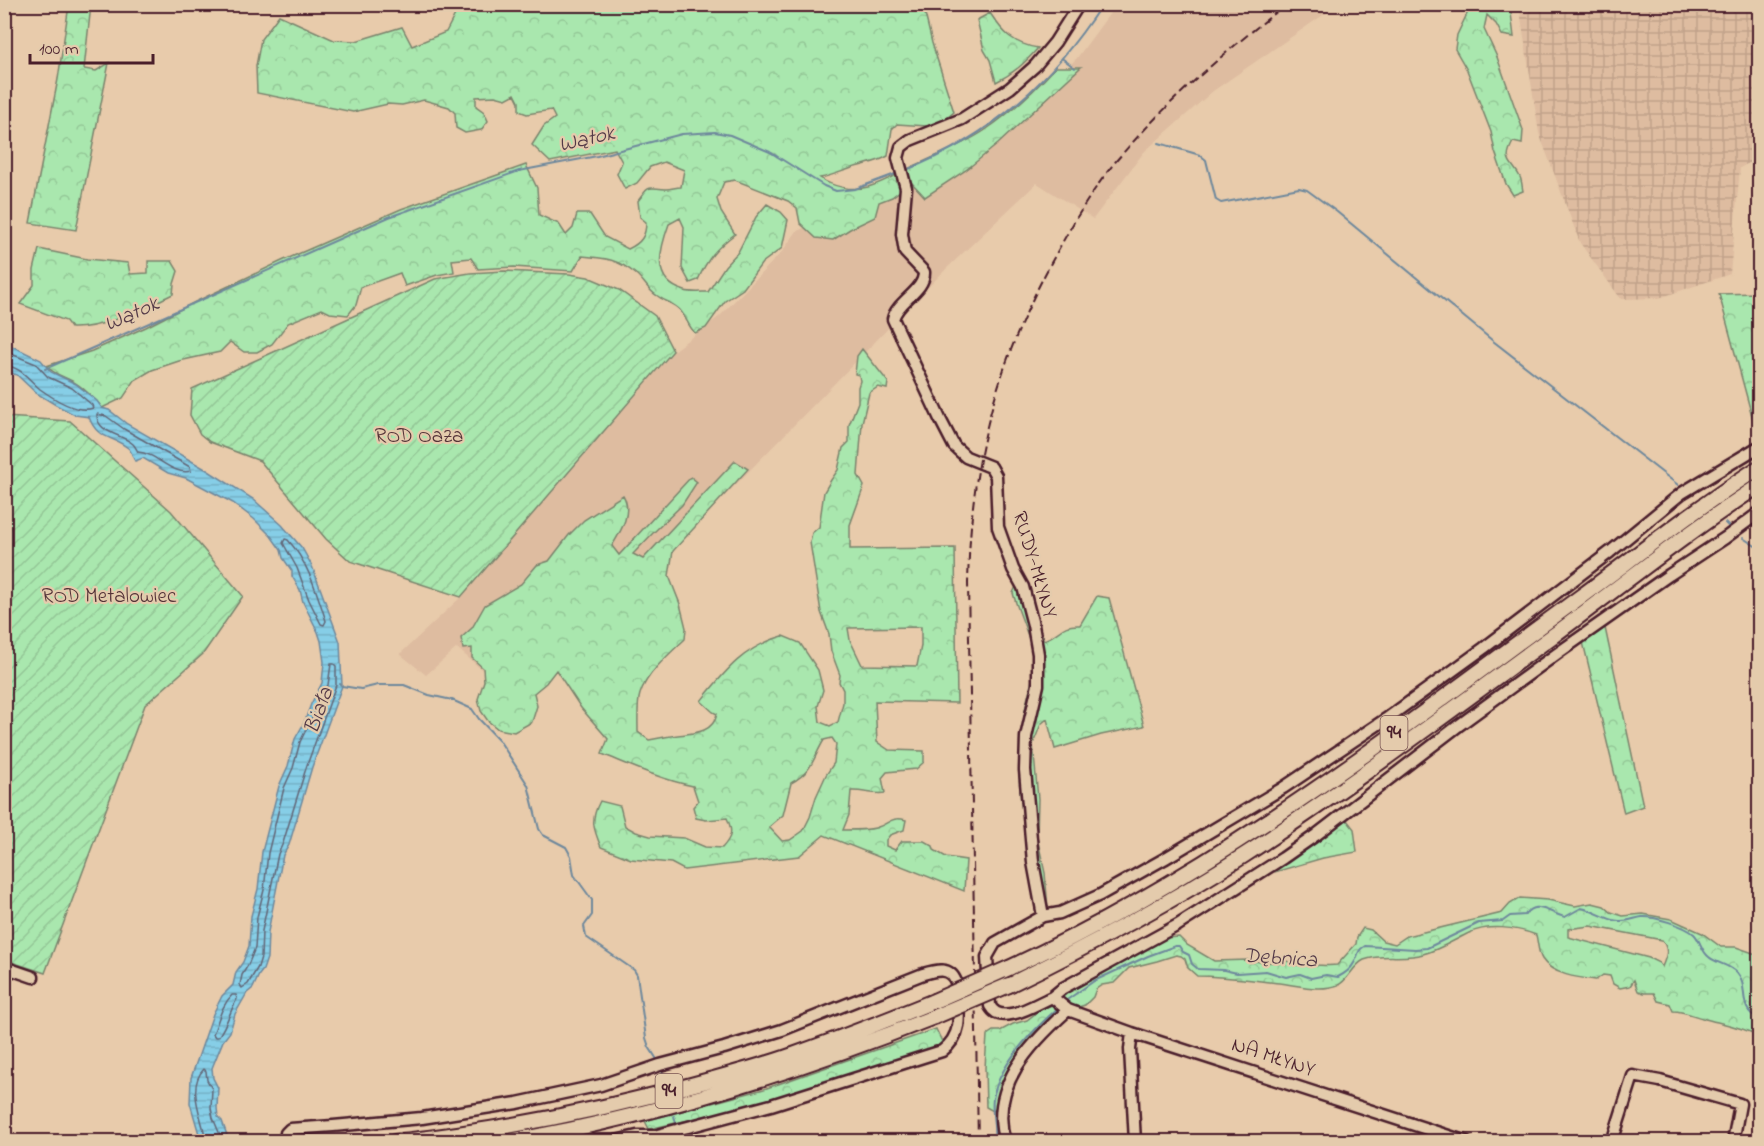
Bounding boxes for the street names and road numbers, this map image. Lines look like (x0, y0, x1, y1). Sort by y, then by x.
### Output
street label: RUDY-MŁYNY (1004, 508, 1065, 622)
road number: 94 (1380, 716, 1408, 750)
street label: NA MŁYNY (1227, 1030, 1319, 1086)
road number: 94 (656, 1074, 682, 1108)

